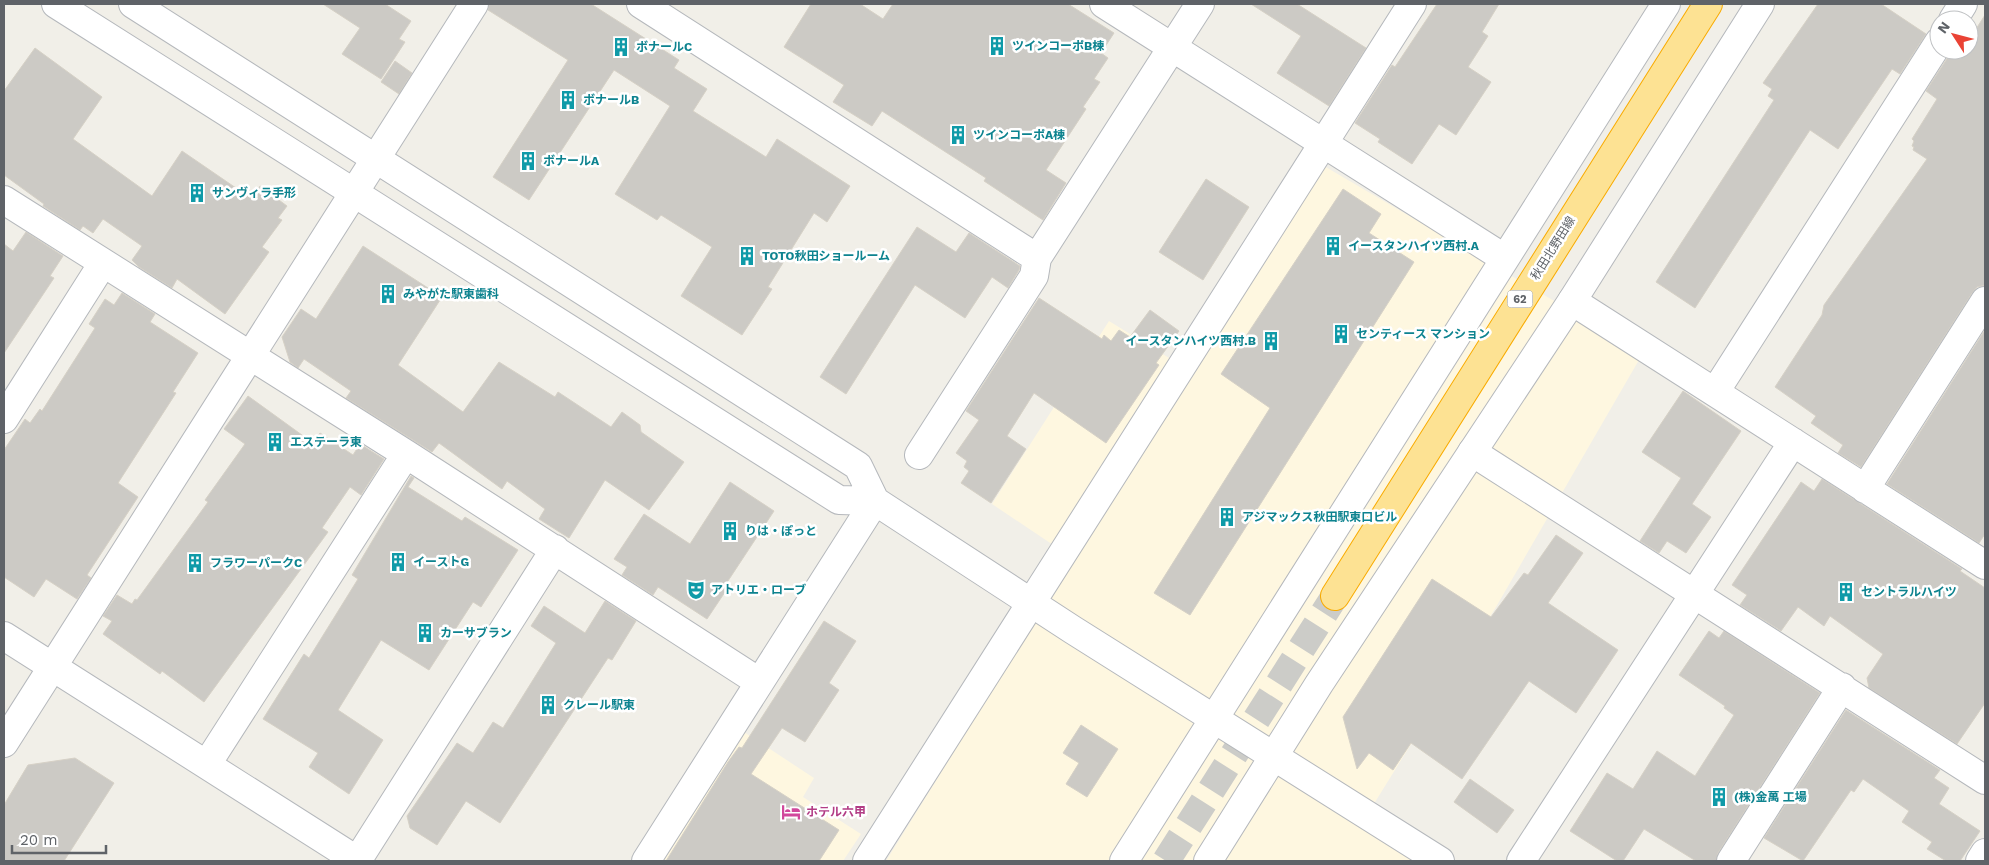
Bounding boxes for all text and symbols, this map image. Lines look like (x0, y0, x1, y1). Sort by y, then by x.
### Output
north arrow (1929, 10, 1979, 60)
text: N (1934, 18, 1953, 36)
building icon: ツインコーポB棟 (986, 35, 1008, 57)
building icon: ボナールC (610, 36, 632, 58)
place label: ツインコーポB棟 (1012, 39, 1104, 53)
place label: ボナールC (636, 40, 692, 54)
building icon: ボナールB (557, 89, 579, 111)
place label: ボナールB (583, 93, 639, 107)
building icon: ツインコーポA棟 (947, 124, 969, 146)
place label: ツインコーポA棟 (973, 128, 1065, 142)
building icon: ボナールA (517, 150, 539, 172)
place label: ボナールA (543, 154, 600, 168)
building icon: サンヴィラ手形 (186, 182, 208, 204)
place label: サンヴィラ手形 (212, 186, 296, 200)
street label: 秋田北野田線 (1528, 214, 1578, 282)
building icon: イースタンハイツ西村.A (1322, 235, 1344, 257)
place label: イースタンハイツ西村.A (1348, 239, 1480, 253)
building icon: TOTO秋田ショールーム (736, 245, 758, 267)
place label: TOTO秋田ショールーム (762, 249, 890, 263)
building icon: みやがた駅東歯科 (377, 283, 399, 305)
place label: みやがた駅東歯科 (403, 287, 499, 301)
road number: 62 (1508, 290, 1532, 308)
building icon: センティース マンション (1330, 323, 1352, 345)
place label: センティース マンション (1356, 327, 1490, 341)
building icon: イースタンハイツ西村.B (1260, 330, 1282, 352)
place label: イースタンハイツ西村.B (1125, 334, 1256, 348)
building icon: エステーラ東 (264, 431, 286, 453)
place label: エステーラ東 (290, 435, 362, 449)
building icon: アジマックス秋田駅東口ビル (1216, 506, 1238, 528)
place label: アジマックス秋田駅東口ビル (1242, 510, 1397, 524)
building icon: りは・ぽっと (719, 520, 741, 542)
place label: りは・ぽっと (745, 524, 817, 538)
building icon: イーストG (387, 551, 409, 573)
building icon: フラワーパークC (184, 552, 206, 574)
place label: イーストG (413, 555, 469, 569)
place label: フラワーパークC (210, 556, 302, 570)
theatre icon: アトリエ・ローブ (685, 579, 707, 601)
building icon: セントラルハイツ (1835, 581, 1857, 603)
place label: アトリエ・ローブ (711, 583, 806, 597)
place label: セントラルハイツ (1861, 585, 1957, 599)
building icon: カーサブラン (414, 622, 436, 644)
place label: カーサブラン (440, 626, 512, 640)
building icon: クレール駅東 (537, 694, 559, 716)
place label: クレール駅東 (563, 698, 635, 712)
building icon: (株)金萬 工場 (1708, 786, 1730, 808)
place label: (株)金萬 工場 (1734, 790, 1807, 804)
hotel icon: ホテル六甲 (780, 801, 802, 823)
place label: ホテル六甲 (806, 805, 866, 819)
scale bar (12, 822, 106, 854)
text: 20 m (20, 831, 58, 849)

